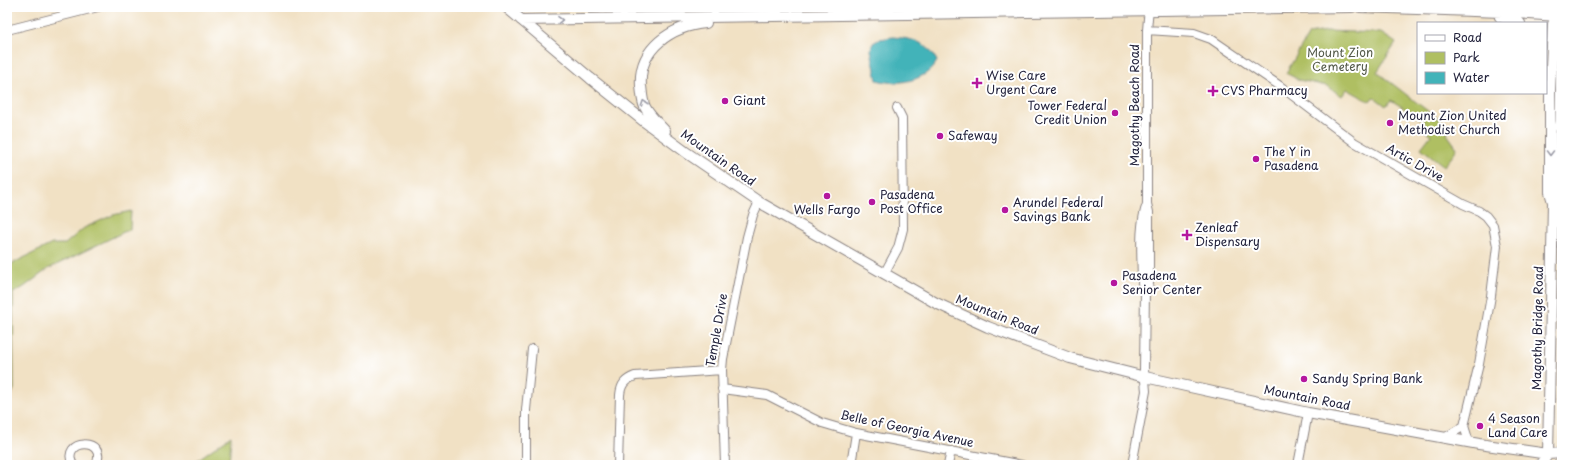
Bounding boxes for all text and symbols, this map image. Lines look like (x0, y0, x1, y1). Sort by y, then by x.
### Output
one-way arrow (557, 16, 563, 24)
legend (1417, 22, 1547, 94)
text: Road (1453, 28, 1482, 46)
park label: Mount Zion Cemetery (1307, 43, 1373, 75)
street label: Magothy Beach Road (1125, 44, 1143, 166)
text: Park (1453, 48, 1480, 66)
place label: Wise Care Urgent Care (986, 66, 1057, 98)
text: Water (1453, 68, 1490, 86)
marker: Wise Care Urgent Care (971, 77, 983, 89)
place label: CVS Pharmacy (1221, 81, 1308, 99)
marker: CVS Pharmacy (1208, 86, 1218, 96)
place label: Giant (733, 91, 766, 109)
marker: Giant (720, 96, 730, 106)
place label: Tower Federal Credit Union (1028, 96, 1107, 128)
one-way arrow (641, 100, 649, 107)
place label: Mount Zion United Methodist Church (1398, 106, 1507, 138)
marker: Tower Federal Credit Union (1110, 108, 1120, 118)
marker: Mount Zion United Methodist Church (1385, 118, 1395, 128)
street label: Mountain Road (677, 125, 760, 190)
place label: Safeway (948, 126, 997, 144)
marker: Safeway (935, 131, 945, 141)
street label: Artic Drive (1383, 139, 1448, 186)
place label: The Y in Pasadena (1264, 142, 1319, 174)
one-way arrow (1546, 150, 1554, 156)
marker: The Y in Pasadena (1251, 154, 1261, 164)
place label: Pasadena Post Office (880, 185, 943, 217)
marker: Wells Fargo (822, 191, 832, 201)
place label: Arundel Federal Savings Bank (1013, 193, 1104, 225)
marker: Pasadena Post Office (867, 197, 877, 207)
place label: Wells Fargo (794, 200, 860, 218)
marker: Arundel Federal Savings Bank (1000, 205, 1010, 215)
place label: Zenleaf Dispensary (1195, 218, 1260, 250)
marker: Zenleaf Dispensary (1182, 230, 1192, 240)
place label: Pasadena Senior Center (1122, 266, 1202, 298)
street label: Magothy Bridge Road (1527, 266, 1547, 390)
marker: Pasadena Senior Center (1109, 278, 1119, 288)
street label: Mountain Road (953, 289, 1041, 339)
street label: Temple Drive (701, 292, 731, 368)
place label: Sandy Spring Bank (1312, 369, 1423, 387)
marker: Sandy Spring Bank (1299, 374, 1309, 384)
street label: Mountain Road (1262, 380, 1352, 414)
street label: Belle of Georgia Avenue (839, 405, 976, 451)
place label: 4 Season Land Care (1488, 409, 1548, 441)
marker: 4 Season Land Care (1475, 421, 1485, 431)

